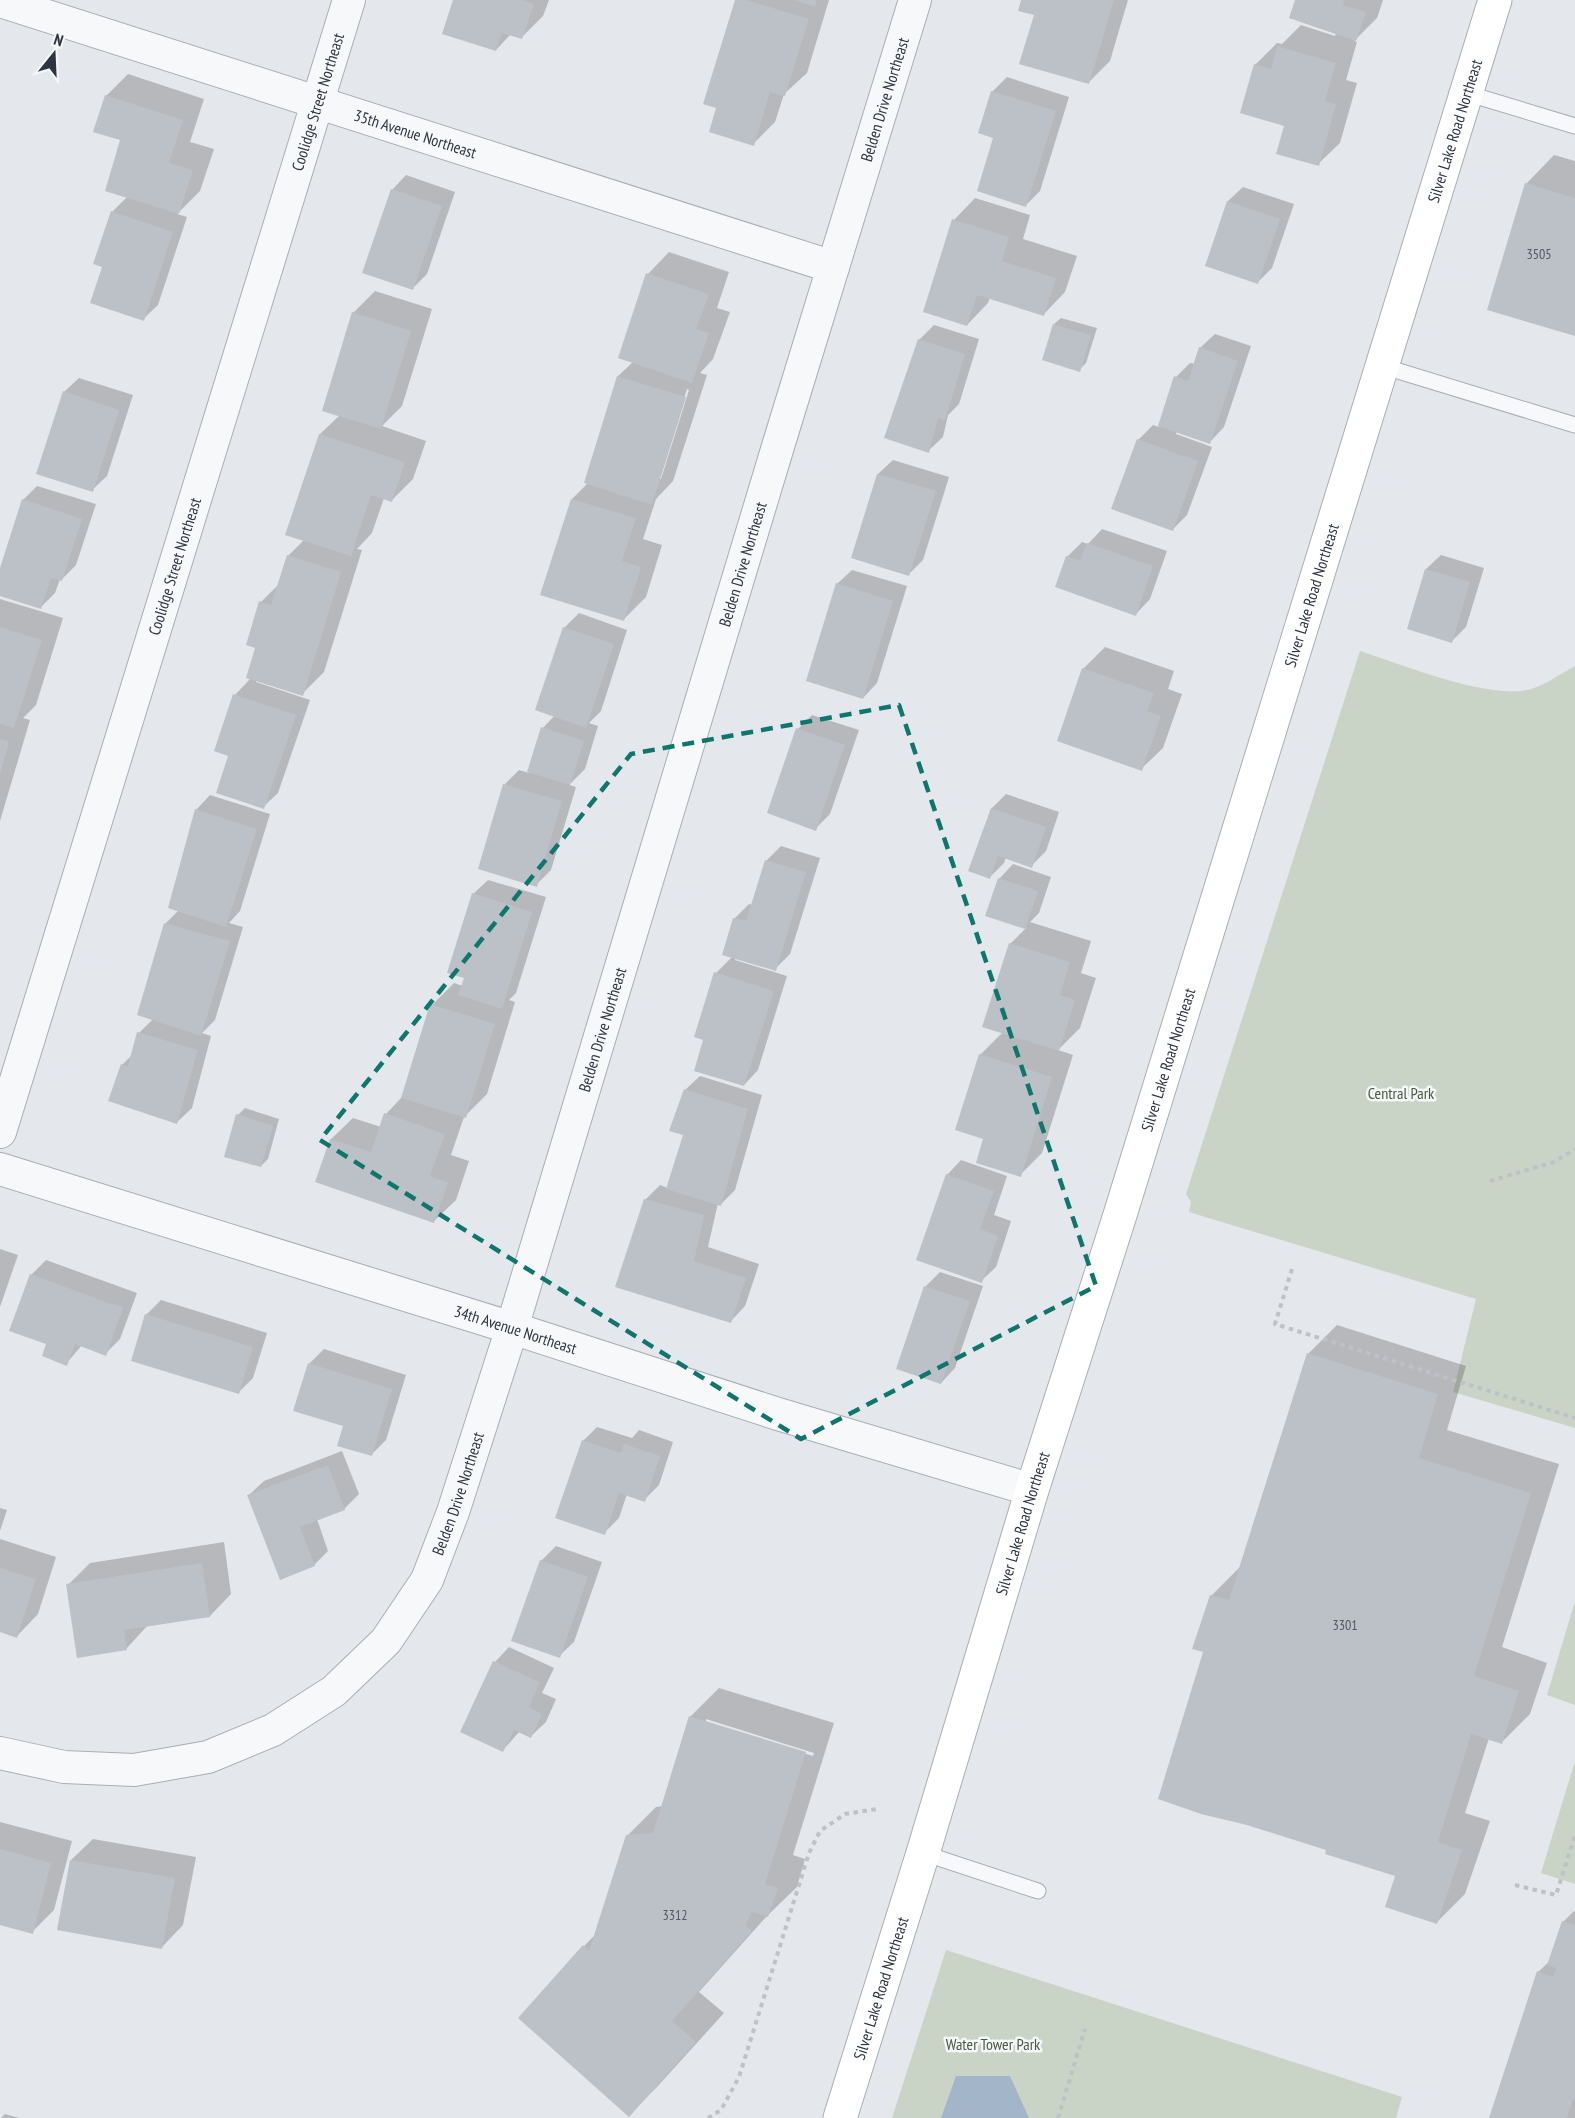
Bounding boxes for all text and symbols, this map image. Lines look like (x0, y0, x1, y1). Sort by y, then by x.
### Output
north arrow (24, 24, 84, 84)
text: N (51, 29, 66, 51)
street label: Coolidge Street Northeast (287, 30, 348, 173)
street label: Belden Drive Northeast (856, 34, 913, 164)
street label: Silver Lake Road Northeast (1423, 56, 1486, 205)
street label: 35th Avenue Northeast (352, 105, 480, 163)
house number: 3505 (1526, 245, 1552, 263)
street label: Coolidge Street Northeast (144, 494, 205, 638)
street label: Belden Drive Northeast (714, 499, 771, 629)
street label: Silver Lake Road Northeast (1280, 521, 1343, 669)
street label: Belden Drive Northeast (574, 964, 630, 1094)
street label: Silver Lake Road Northeast (1136, 985, 1200, 1134)
park label: Central Park (1368, 1083, 1435, 1103)
street label: 34th Avenue Northeast (452, 1301, 580, 1358)
street label: Belden Drive Northeast (427, 1429, 488, 1558)
street label: Silver Lake Road Northeast (991, 1449, 1054, 1597)
house number: 3301 (1332, 1616, 1358, 1634)
house number: 3312 (662, 1906, 688, 1924)
street label: Silver Lake Road Northeast (849, 1914, 913, 2062)
park label: Water Tower Park (946, 2034, 1041, 2054)

